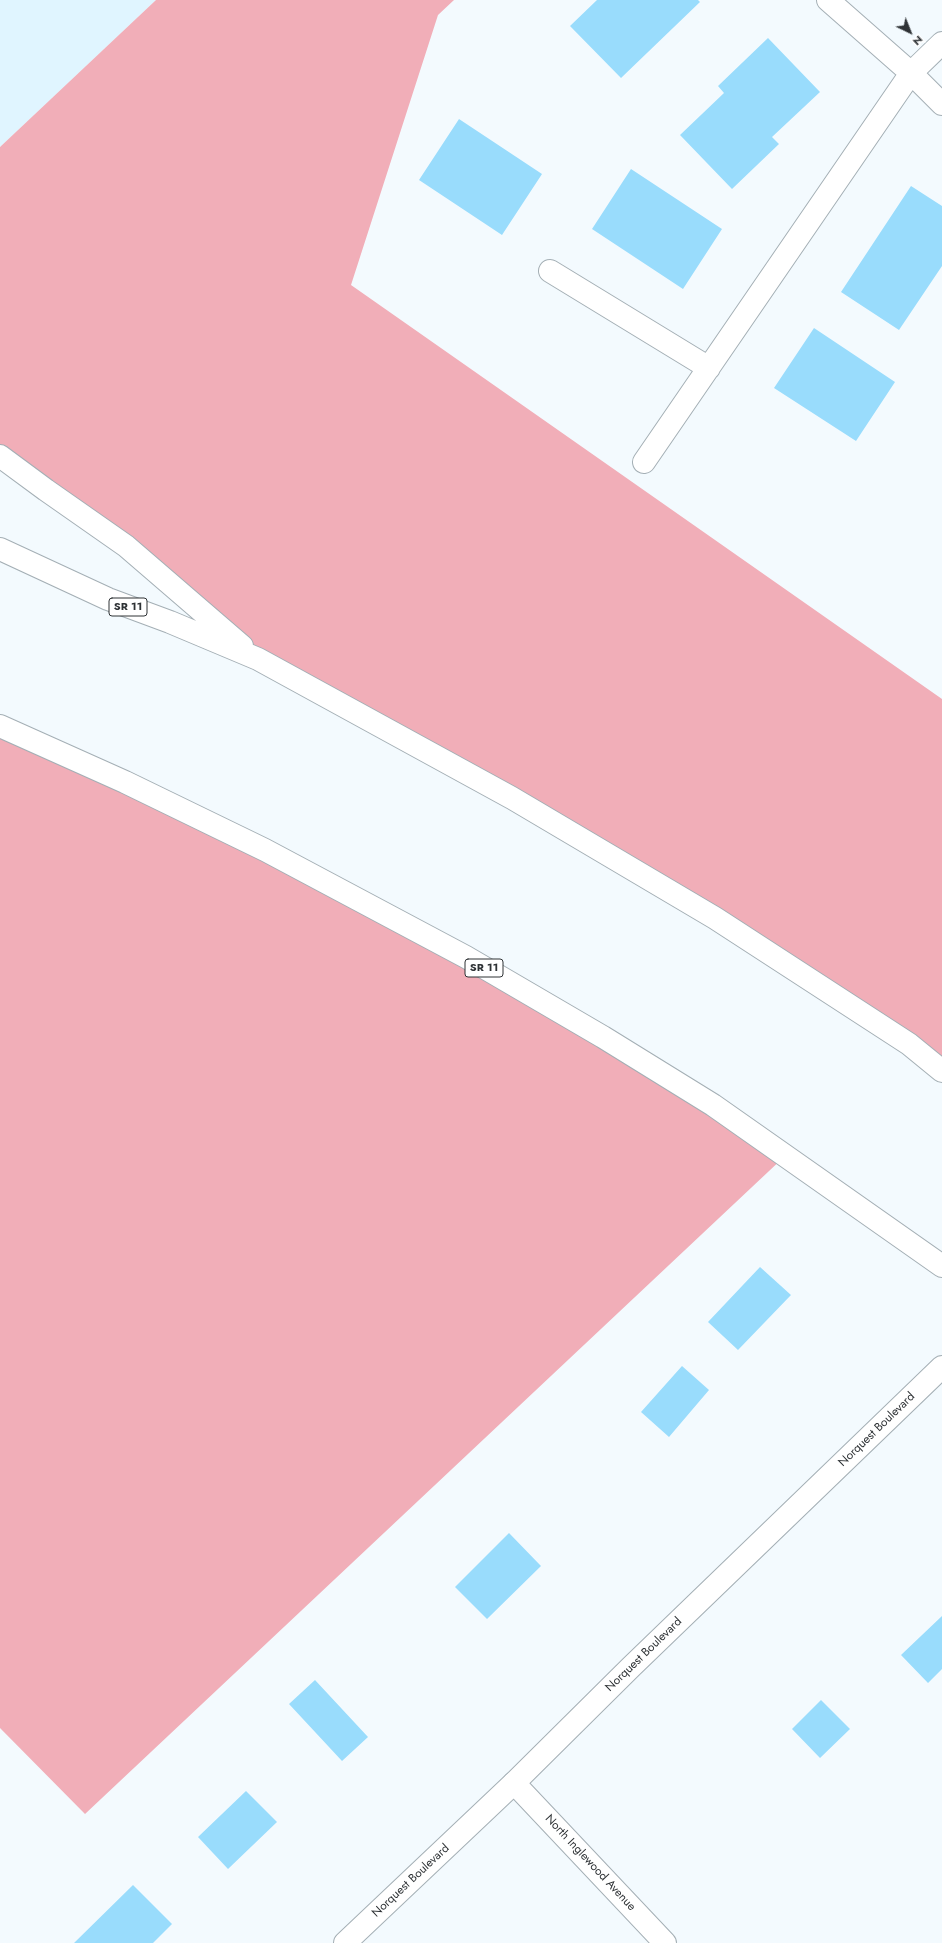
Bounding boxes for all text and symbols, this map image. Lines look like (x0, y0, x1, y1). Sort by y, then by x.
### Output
north arrow (890, 12, 930, 52)
text: N (910, 32, 927, 50)
road number: SR 11 (109, 598, 147, 616)
road number: SR 11 (465, 959, 503, 977)
street label: Norquest Boulevard (836, 1390, 918, 1470)
street label: Norquest Boulevard (603, 1615, 685, 1695)
street label: North Inglewood Avenue (542, 1812, 638, 1914)
street label: Norquest Boulevard (369, 1841, 453, 1921)

